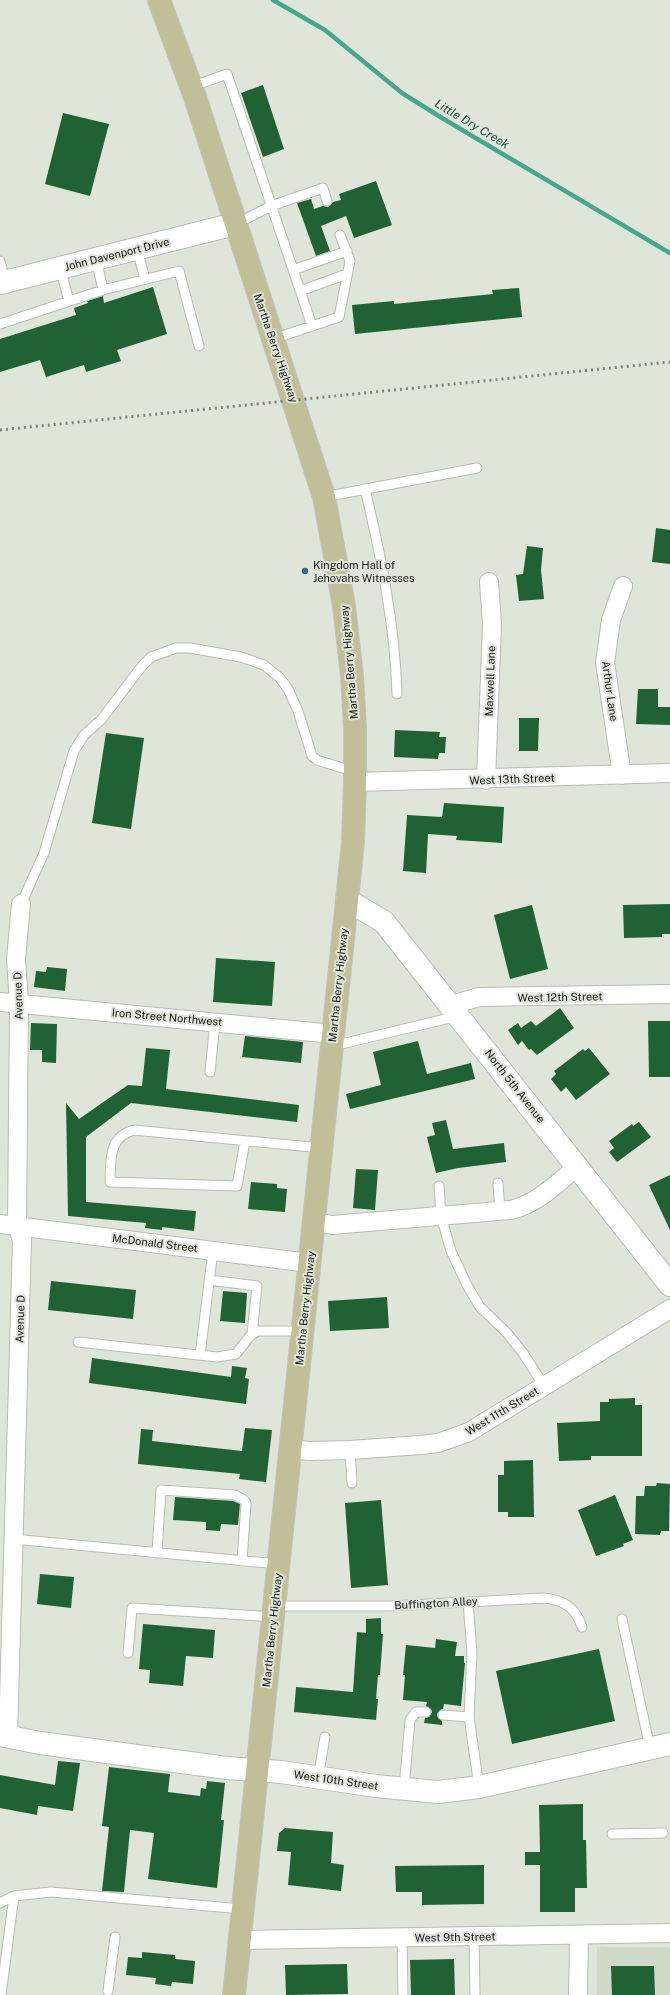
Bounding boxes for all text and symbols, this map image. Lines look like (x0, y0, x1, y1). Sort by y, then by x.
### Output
water label: Little Dry Creek (432, 96, 512, 152)
street label: John Davenport Drive (63, 235, 171, 273)
street label: Martha Berry Highway (252, 292, 300, 404)
place label: Kingdom Hall of Jehovahs Witnesses (313, 559, 415, 584)
marker: Kingdom Hall of Jehovahs Witnesses (300, 566, 310, 576)
street label: Martha Berry Highway (338, 604, 360, 720)
street label: Maxwell Lane (483, 646, 497, 716)
street label: Arthur Lane (600, 660, 620, 722)
street label: West 13th Street (469, 772, 555, 786)
street label: Martha Berry Highway (326, 927, 350, 1043)
street label: Avenue D (11, 971, 25, 1020)
street label: West 12th Street (517, 990, 603, 1004)
street label: Iron Street Northwest (111, 1006, 223, 1028)
street label: North 5th Avenue (483, 1047, 547, 1125)
street label: McDonald Street (111, 1232, 199, 1254)
street label: Martha Berry Highway (293, 1250, 317, 1366)
street label: Avenue D (13, 1294, 27, 1343)
street label: West 11th Street (463, 1384, 541, 1438)
street label: Martha Berry Highway (260, 1572, 284, 1688)
street label: Buffington Alley (394, 1595, 478, 1611)
street label: West 10th Street (293, 1768, 379, 1792)
street label: West 9th Street (414, 1930, 496, 1944)

